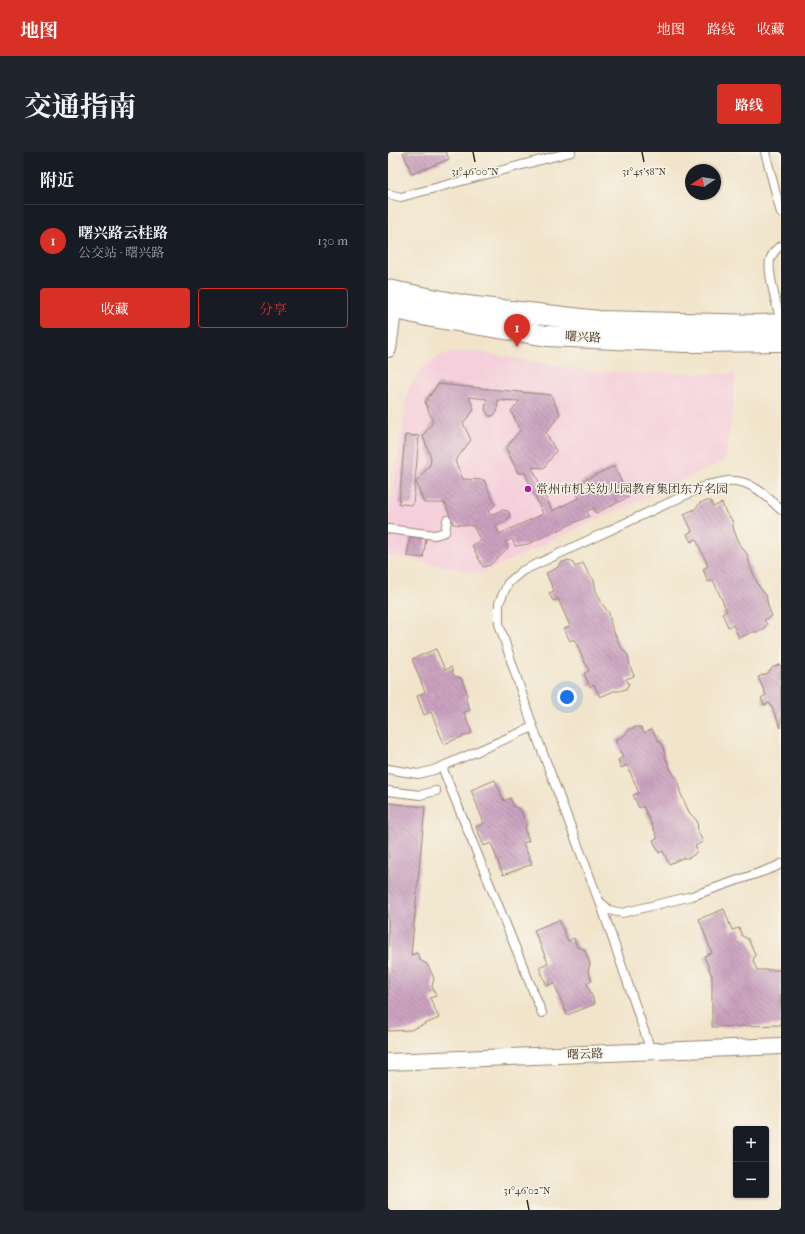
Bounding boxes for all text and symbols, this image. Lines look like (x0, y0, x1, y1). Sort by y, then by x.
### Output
text: 地图 (20, 20, 58, 42)
text: 地图 (657, 21, 685, 38)
text: 路线 (707, 21, 735, 38)
text: 收藏 (757, 21, 785, 38)
button: 路线 (717, 84, 781, 124)
text: 交通指南 (24, 90, 136, 123)
north arrow (685, 164, 721, 200)
text: 31°46'00"N (451, 166, 499, 178)
text: 31°45'58"N (622, 166, 667, 178)
text: 附近 (40, 170, 74, 190)
text: 曙兴路云桂路 (78, 224, 168, 242)
text: 1 (51, 233, 55, 248)
text: 130 m (317, 233, 348, 248)
text: 公交站 · 曙兴路 (78, 245, 164, 260)
button: 收藏 (40, 288, 190, 328)
button: 分享 (198, 288, 348, 328)
pin: 1 (504, 314, 530, 347)
street label: 曙兴路 (565, 329, 601, 345)
place label: 常州市机关幼儿园教育集团东方名园 (536, 482, 728, 496)
marker: 常州市机关幼儿园教育集团东方名园 (523, 484, 533, 494)
your location (557, 687, 577, 707)
street label: 曙云路 (567, 1046, 603, 1062)
map controls (733, 1126, 769, 1198)
button: + (733, 1126, 769, 1162)
button: − (733, 1162, 769, 1198)
text: 31°46'02"N (504, 1185, 551, 1197)

